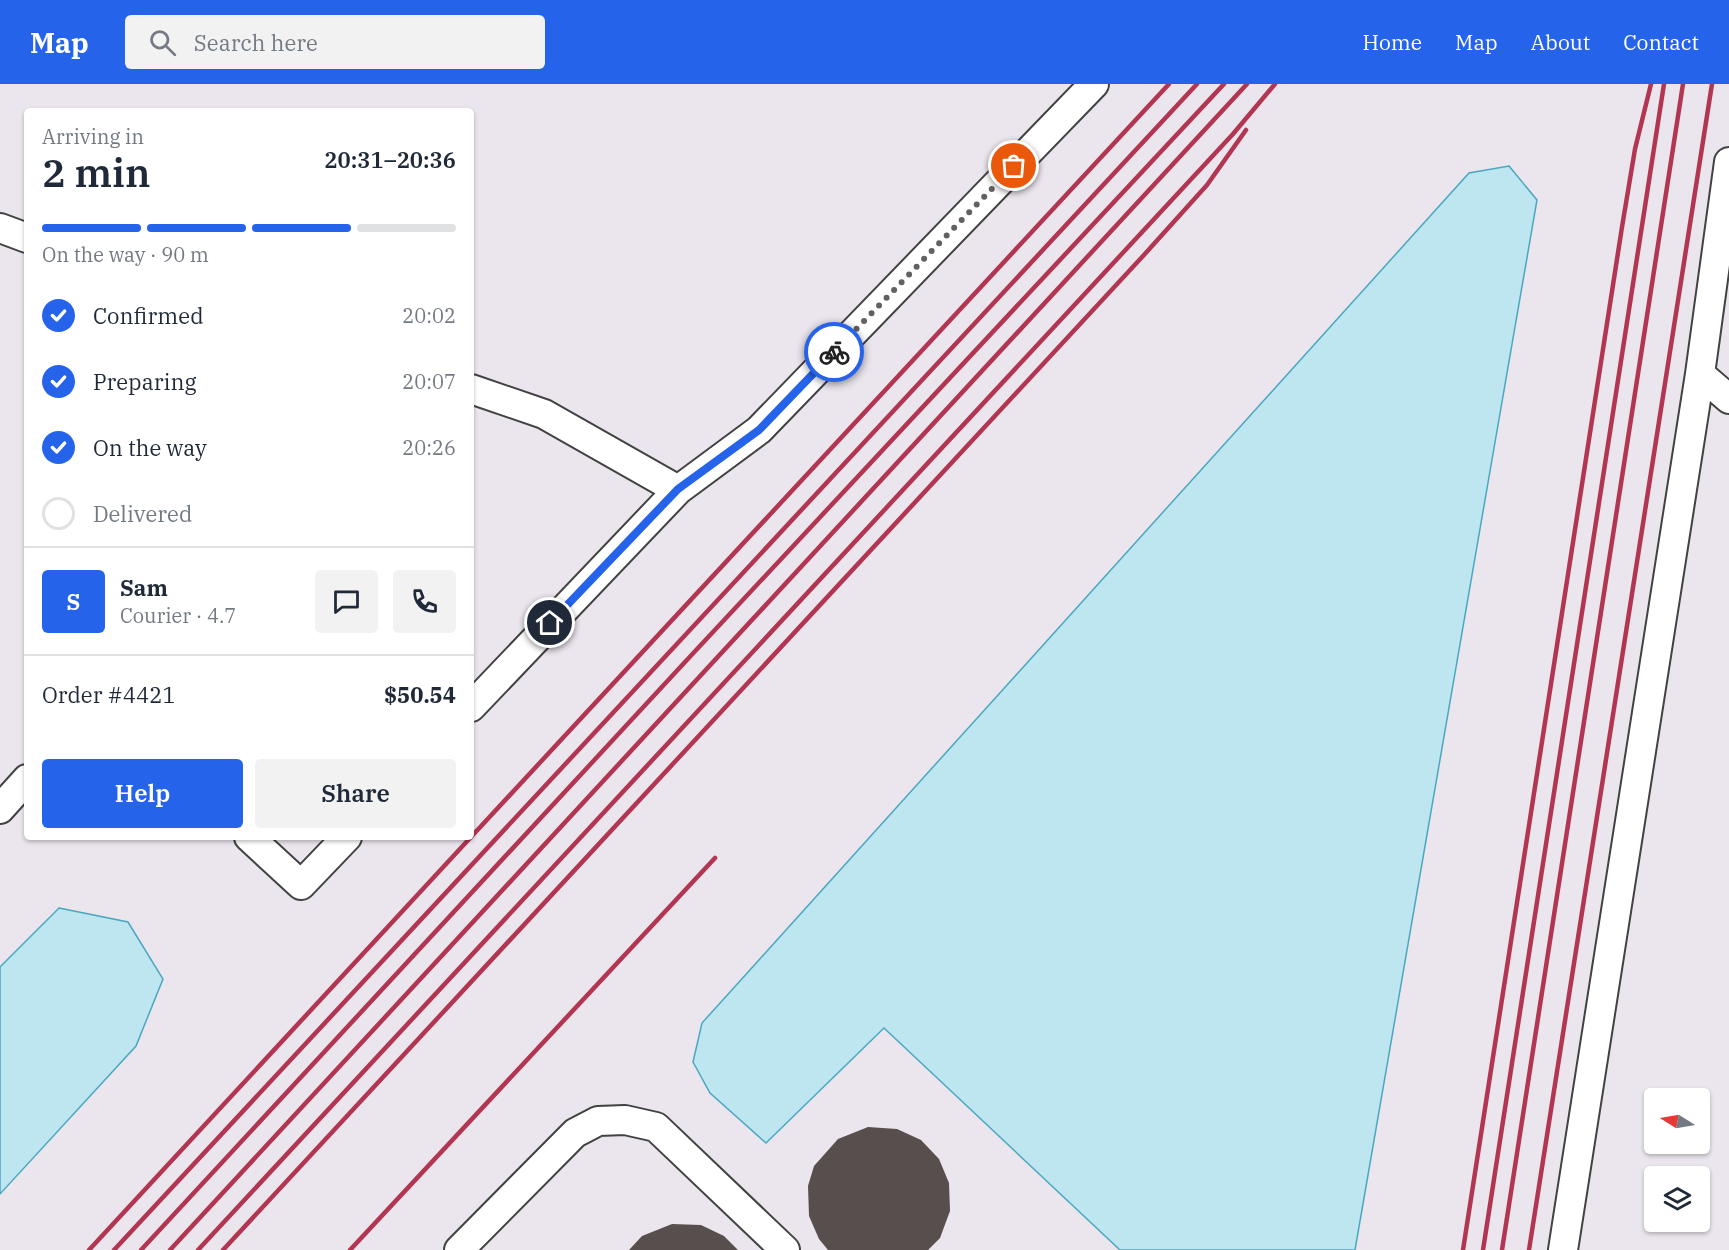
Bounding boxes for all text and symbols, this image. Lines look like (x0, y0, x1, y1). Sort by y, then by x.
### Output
search box (125, 15, 545, 69)
text: Map (30, 24, 89, 61)
icon: search (146, 26, 179, 59)
text: Search here (194, 28, 318, 57)
text: Home (1362, 28, 1422, 56)
text: Map (1455, 28, 1498, 56)
text: About (1531, 28, 1590, 56)
text: Contact (1623, 28, 1699, 56)
text: Arriving in (42, 123, 144, 150)
pin (988, 140, 1039, 191)
text: 20:31–20:36 (324, 145, 456, 174)
text: 2 min (42, 147, 150, 198)
icon: bag (997, 149, 1030, 182)
text: On the way · 90 m (42, 241, 209, 268)
icon: check (42, 299, 75, 332)
text: Confirmed (93, 301, 204, 330)
text: 20:02 (402, 302, 456, 329)
courier (804, 322, 864, 382)
icon: bike (818, 336, 851, 369)
icon: check (42, 365, 75, 398)
text: Preparing (93, 367, 197, 396)
text: 20:07 (402, 368, 456, 395)
icon: check (42, 431, 75, 464)
text: On the way (93, 433, 207, 462)
text: 20:26 (402, 434, 456, 461)
text: Delivered (93, 499, 192, 528)
button: chat (315, 570, 378, 633)
button: phone (393, 570, 456, 633)
text: Sam (120, 573, 168, 602)
text: S (67, 587, 80, 616)
pin (524, 597, 575, 648)
text: Courier · 4.7 (120, 602, 236, 629)
icon: home (533, 606, 566, 639)
text: Order #4421 (42, 680, 176, 709)
text: $50.54 (384, 680, 456, 709)
button: Help (42, 759, 243, 828)
button: Share (255, 759, 456, 828)
north arrow (1644, 1088, 1710, 1154)
map controls (1644, 1088, 1710, 1232)
button: layers (1644, 1166, 1710, 1232)

